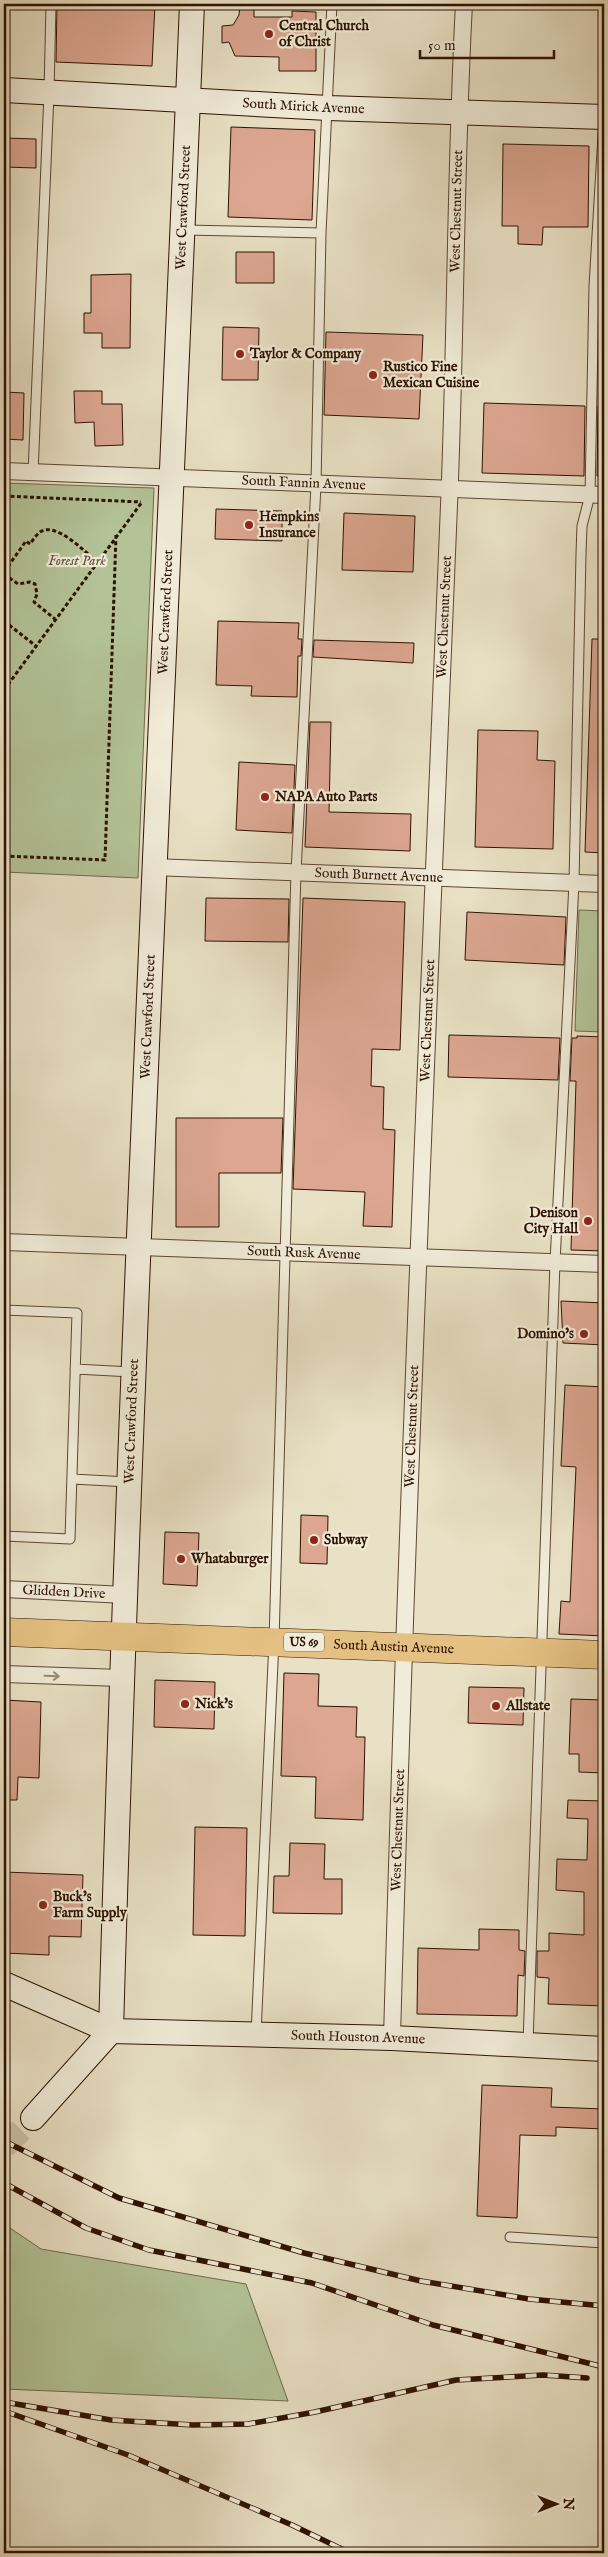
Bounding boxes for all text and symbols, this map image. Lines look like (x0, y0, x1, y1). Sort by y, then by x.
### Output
place label: Central Church of Christ (279, 17, 370, 51)
marker: Central Church of Christ (263, 28, 275, 40)
scale bar (420, 28, 554, 60)
text: 50 m (428, 36, 456, 55)
street label: South Mirick Avenue (242, 94, 366, 118)
street label: West Crawford Street (172, 144, 195, 270)
street label: West Chestnut Street (446, 149, 467, 273)
place label: Taylor & Company (249, 345, 362, 363)
marker: Taylor & Company (234, 348, 246, 360)
place label: Rustico Fine Mexican Cuisine (383, 358, 480, 392)
marker: Rustico Fine Mexican Cuisine (367, 369, 379, 381)
street label: South Fannin Avenue (241, 472, 367, 494)
place label: Hempkins Insurance (259, 508, 319, 542)
marker: Hempkins Insurance (243, 519, 255, 531)
street label: West Crawford Street (154, 549, 177, 675)
park label: Forest Park (48, 552, 106, 570)
street label: West Chestnut Street (433, 555, 456, 679)
place label: NAPA Auto Parts (274, 788, 378, 806)
marker: NAPA Auto Parts (259, 791, 271, 803)
street label: South Burnett Avenue (314, 864, 444, 887)
street label: West Crawford Street (137, 954, 160, 1080)
street label: West Chestnut Street (416, 959, 439, 1082)
place label: Denison City Hall (524, 1204, 579, 1238)
marker: Denison City Hall (582, 1215, 594, 1227)
street label: South Rusk Avenue (247, 1242, 361, 1264)
place label: Domino's (517, 1325, 574, 1343)
marker: Domino's (578, 1328, 590, 1340)
street label: West Crawford Street (120, 1358, 143, 1484)
street label: West Chestnut Street (401, 1364, 423, 1488)
place label: Subway (324, 1531, 369, 1549)
marker: Subway (308, 1534, 320, 1546)
place label: Whataburger (190, 1550, 269, 1568)
marker: Whataburger (175, 1553, 187, 1565)
street label: Glidden Drive (22, 1581, 106, 1603)
road number: US 69 (284, 1632, 324, 1651)
street label: South Austin Avenue (333, 1636, 455, 1658)
one-way arrow (44, 1671, 60, 1680)
place label: Nick's (194, 1695, 233, 1713)
place label: Allstate (505, 1697, 551, 1715)
marker: Nick's (179, 1698, 191, 1710)
marker: Allstate (490, 1700, 502, 1712)
street label: West Chestnut Street (387, 1768, 409, 1892)
place label: Buck's Farm Supply (53, 1888, 128, 1922)
marker: Buck's Farm Supply (37, 1899, 49, 1911)
street label: South Houston Avenue (291, 2026, 426, 2049)
north arrow (530, 2480, 580, 2530)
text: N (559, 2497, 577, 2510)

